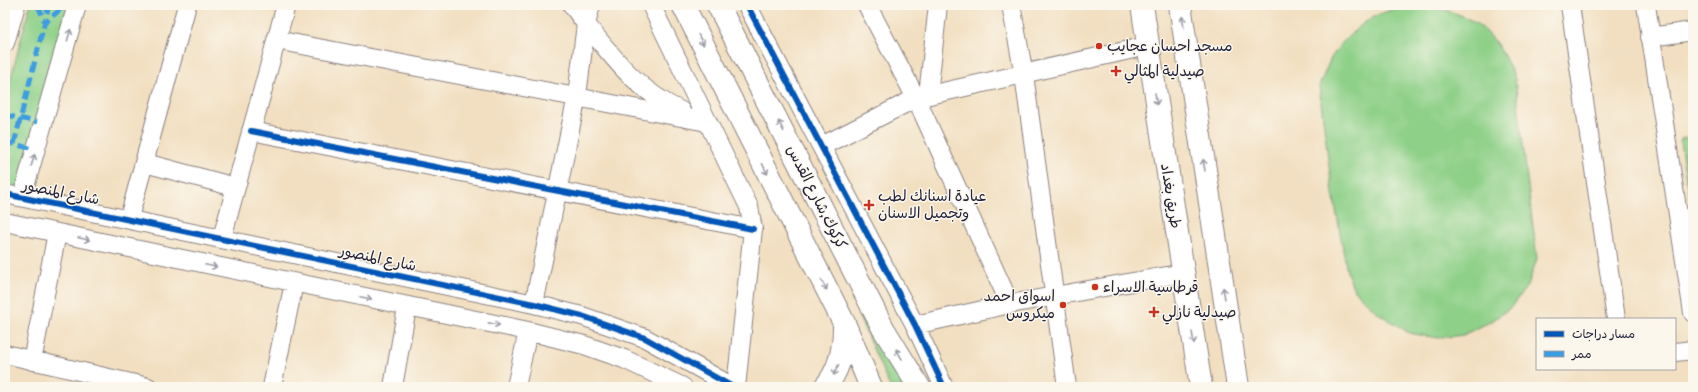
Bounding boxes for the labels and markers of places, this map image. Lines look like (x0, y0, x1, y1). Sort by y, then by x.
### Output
place label: مسجد احسان عجايب (1107, 37, 1232, 55)
marker: مسجد احسان عجايب (1094, 41, 1104, 51)
place label: صيدلية المثالي (1124, 62, 1205, 84)
marker: صيدلية المثالي (1111, 66, 1121, 76)
place label: عيادة اسنانك لطب وتجميل الاسنان (878, 187, 986, 222)
marker: عيادة اسنانك لطب وتجميل الاسنان (863, 199, 875, 211)
place label: قرطاسية الاسراء (1103, 278, 1199, 296)
marker: قرطاسية الاسراء (1090, 282, 1100, 292)
place label: اسواق احمد ميكروس (983, 287, 1055, 322)
marker: اسواق احمد ميكروس (1058, 300, 1068, 310)
place label: صيدلية نازلي (1162, 303, 1236, 325)
marker: صيدلية نازلي (1149, 307, 1159, 317)

